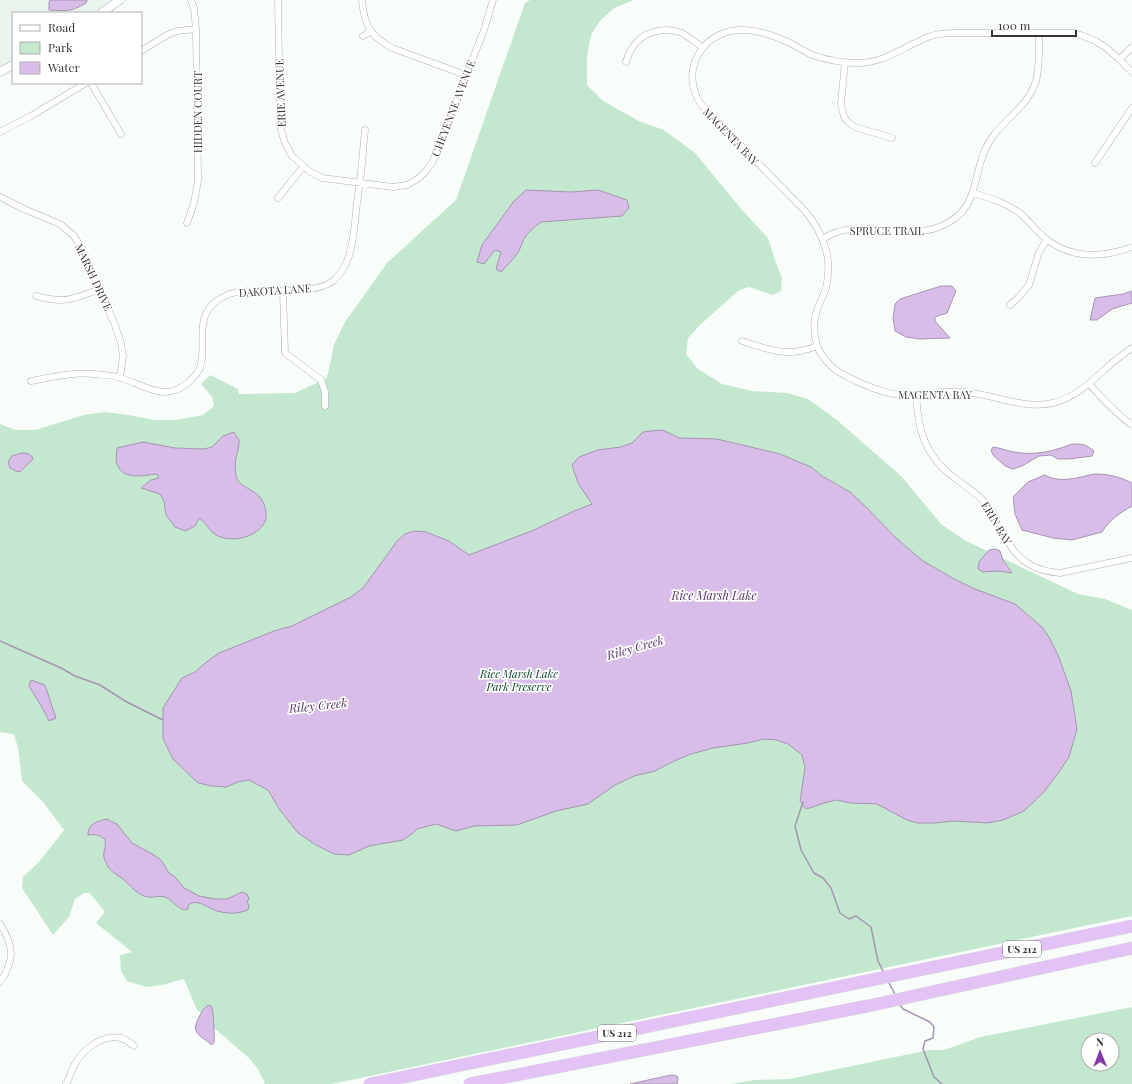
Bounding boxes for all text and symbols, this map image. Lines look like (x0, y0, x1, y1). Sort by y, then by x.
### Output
legend (12, 12, 142, 84)
scale bar (992, 12, 1076, 38)
text: 100 m (998, 17, 1031, 33)
text: Road (48, 19, 75, 35)
text: Park (48, 39, 73, 55)
street label: CHEYENNE AVENUE (428, 57, 478, 158)
street label: ERIE AVENUE (271, 58, 289, 128)
text: Water (47, 59, 81, 75)
street label: HIDDEN COURT (190, 71, 205, 153)
street label: MAGENTA BAY (700, 104, 763, 168)
street label: SPRUCE TRAIL (850, 223, 925, 238)
street label: MARSH DRIVE (72, 241, 116, 313)
street label: DAKOTA LANE (238, 280, 312, 300)
street label: MAGENTA BAY (898, 387, 973, 402)
street label: ERIN BAY (978, 499, 1016, 548)
water label: Rice Marsh Lake (670, 587, 757, 603)
water label: Riley Creek (604, 631, 665, 663)
park label: Rice Marsh Lake Park Preserve (479, 666, 558, 694)
water label: Riley Creek (287, 694, 348, 716)
road number: US 212 (1003, 941, 1041, 957)
road number: US 212 (598, 1025, 636, 1041)
north arrow (1080, 1032, 1120, 1072)
text: N (1096, 1034, 1104, 1049)

